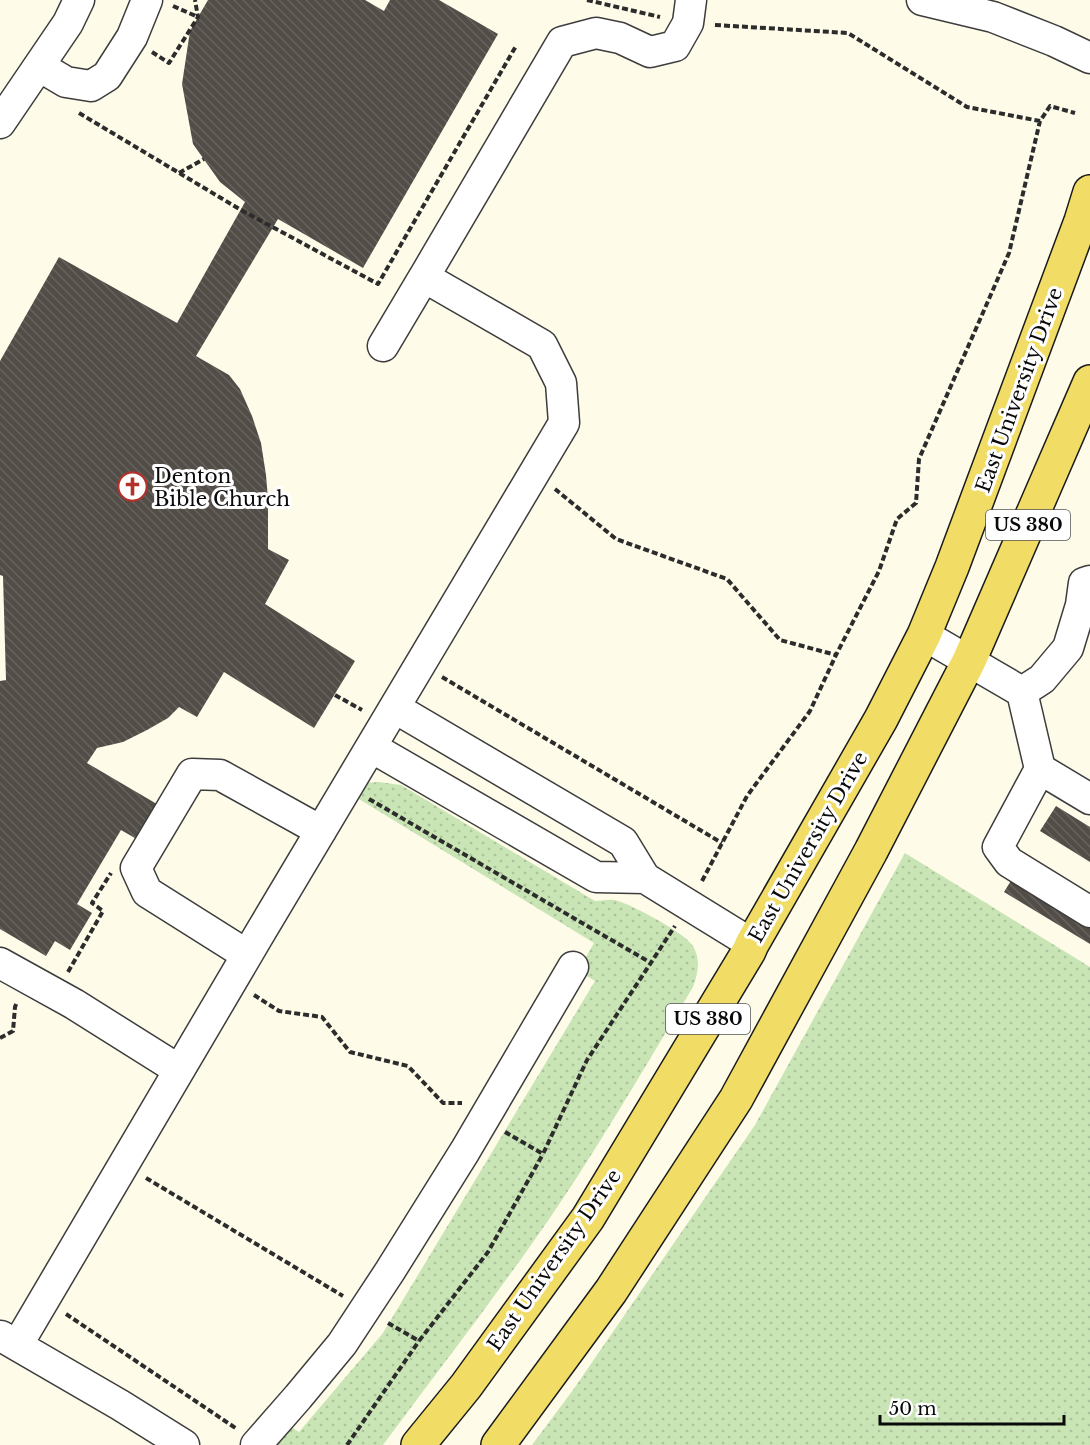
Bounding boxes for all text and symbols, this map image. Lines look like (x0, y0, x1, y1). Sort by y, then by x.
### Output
street label: East University Drive (971, 284, 1067, 496)
place label: Denton Bible Church (154, 464, 290, 511)
church icon: Denton Bible Church (117, 471, 149, 503)
road number: US 380 (986, 510, 1070, 540)
street label: East University Drive (744, 747, 872, 947)
road number: US 380 (666, 1004, 750, 1034)
street label: East University Drive (482, 1164, 626, 1356)
scale bar (880, 1388, 1064, 1426)
text: 50 m (889, 1398, 937, 1420)

